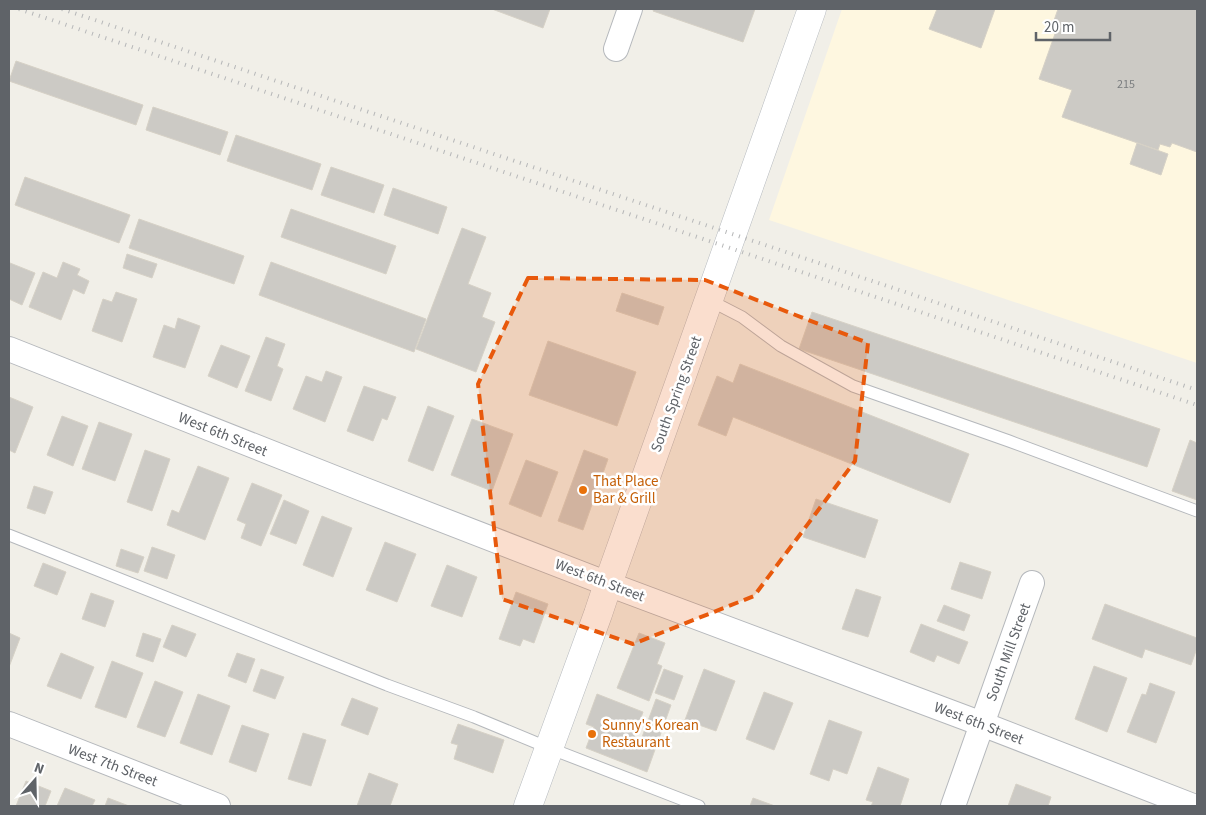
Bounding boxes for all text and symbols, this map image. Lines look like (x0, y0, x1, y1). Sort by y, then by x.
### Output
scale bar (1036, 10, 1110, 42)
text: 20 m (1044, 17, 1074, 38)
house number: 215 (1117, 76, 1135, 93)
street label: South Spring Street (646, 333, 707, 455)
street label: West 6th Street (175, 407, 271, 462)
place label: That Place Bar & Grill (593, 471, 658, 509)
marker: That Place Bar & Grill (577, 484, 589, 496)
street label: West 6th Street (552, 554, 648, 607)
street label: South Mill Street (981, 600, 1036, 704)
street label: West 6th Street (931, 697, 1027, 750)
place label: Sunny's Korean Restaurant (602, 715, 699, 753)
marker: Sunny's Korean Restaurant (586, 728, 598, 740)
street label: West 7th Street (65, 739, 161, 792)
north arrow (10, 755, 60, 805)
text: N (31, 758, 47, 780)

